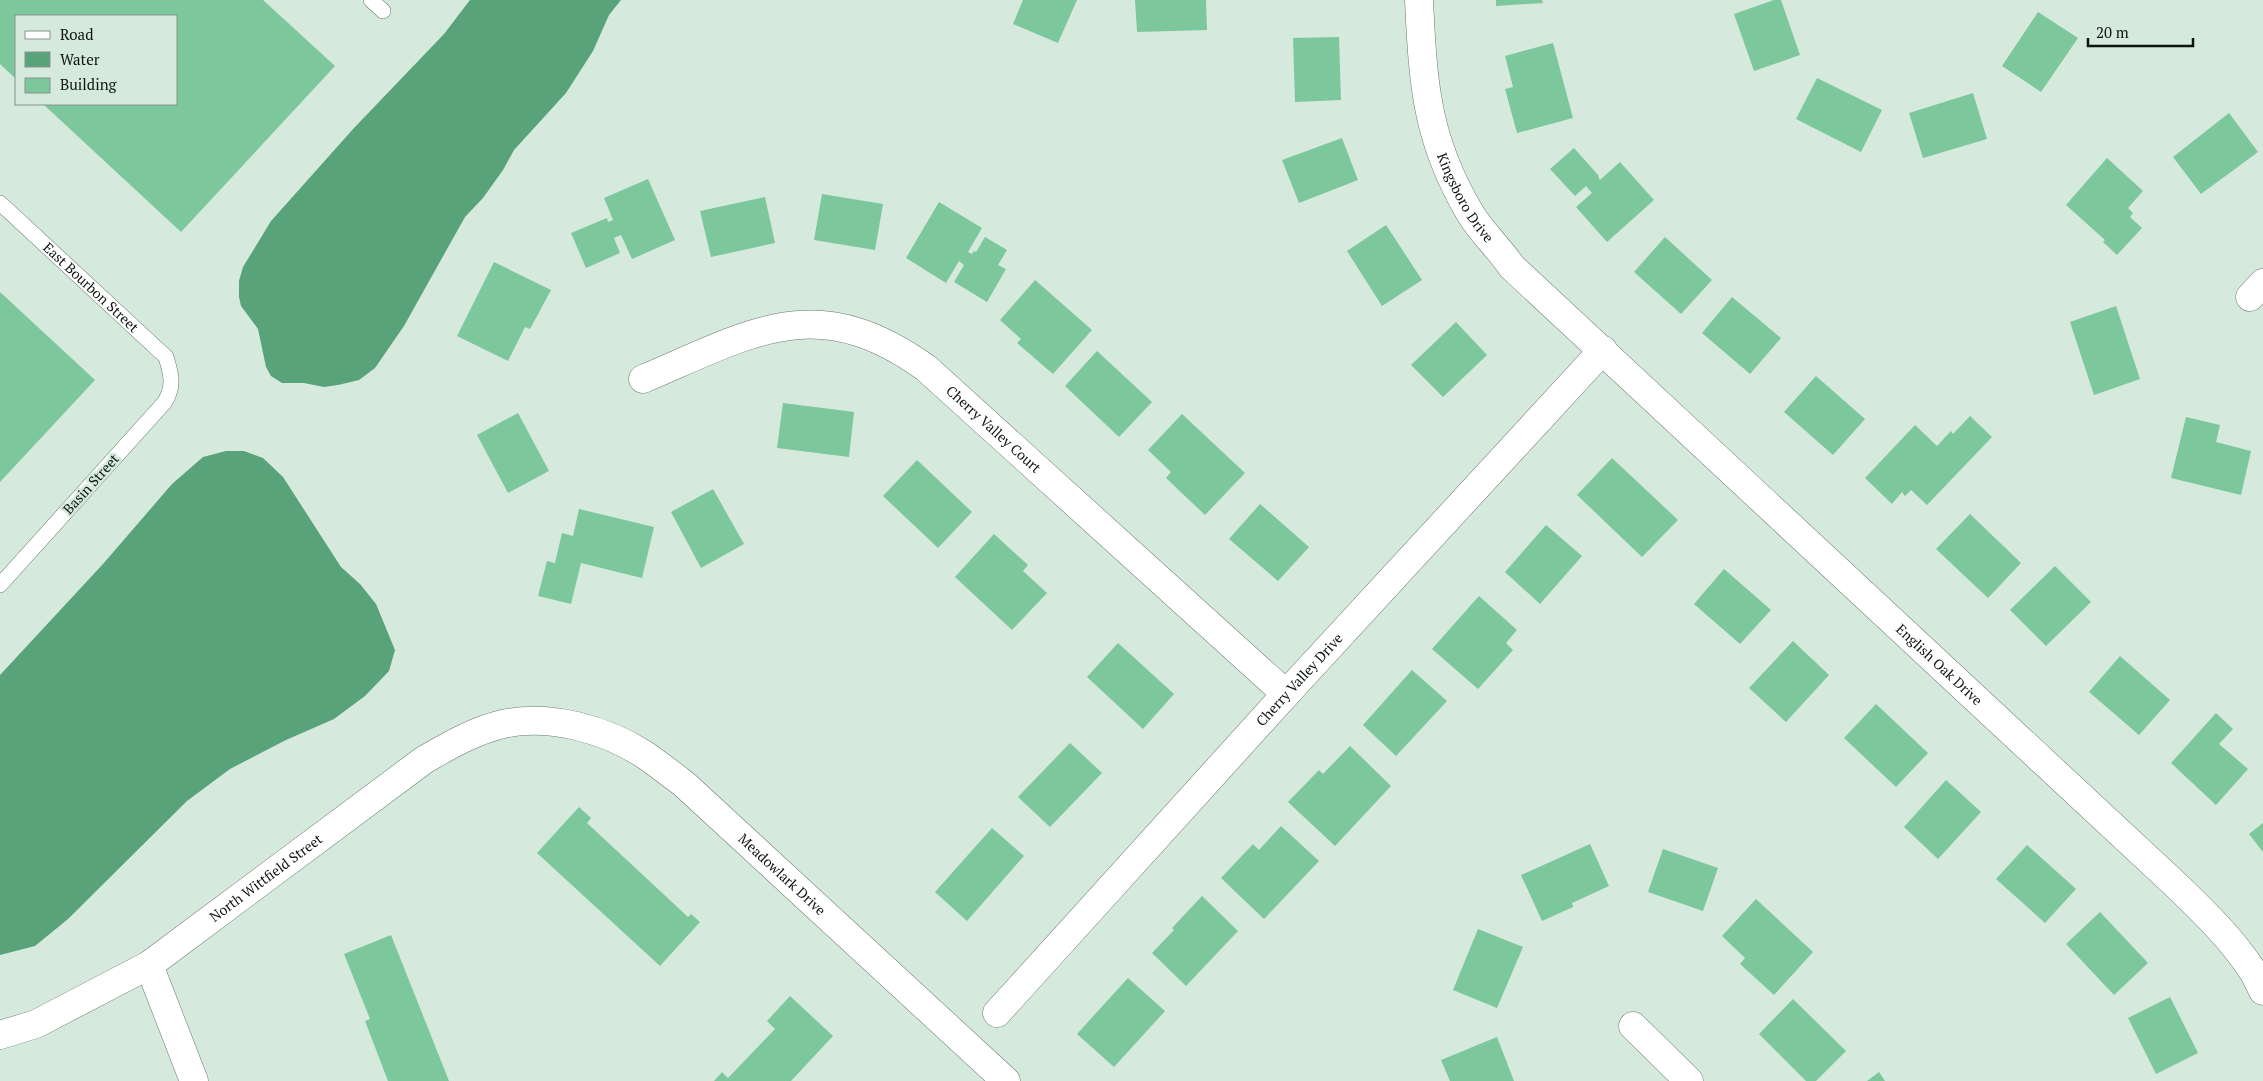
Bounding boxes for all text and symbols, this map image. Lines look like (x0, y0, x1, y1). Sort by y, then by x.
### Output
legend (15, 15, 178, 105)
scale bar (2088, 15, 2193, 47)
text: 20 m (2096, 22, 2129, 42)
text: Road (60, 24, 93, 44)
text: Water (60, 49, 100, 69)
text: Building (60, 74, 118, 94)
street label: Kingsboro Drive (1433, 150, 1498, 246)
street label: East Bourbon Street (39, 238, 144, 337)
street label: Cherry Valley Court (942, 381, 1046, 477)
street label: Basin Street (58, 449, 123, 518)
street label: English Oak Drive (1892, 619, 1987, 709)
street label: Cherry Valley Drive (1251, 629, 1347, 730)
street label: North Wittfield Street (205, 829, 327, 926)
street label: Meadowlark Drive (735, 829, 830, 919)

